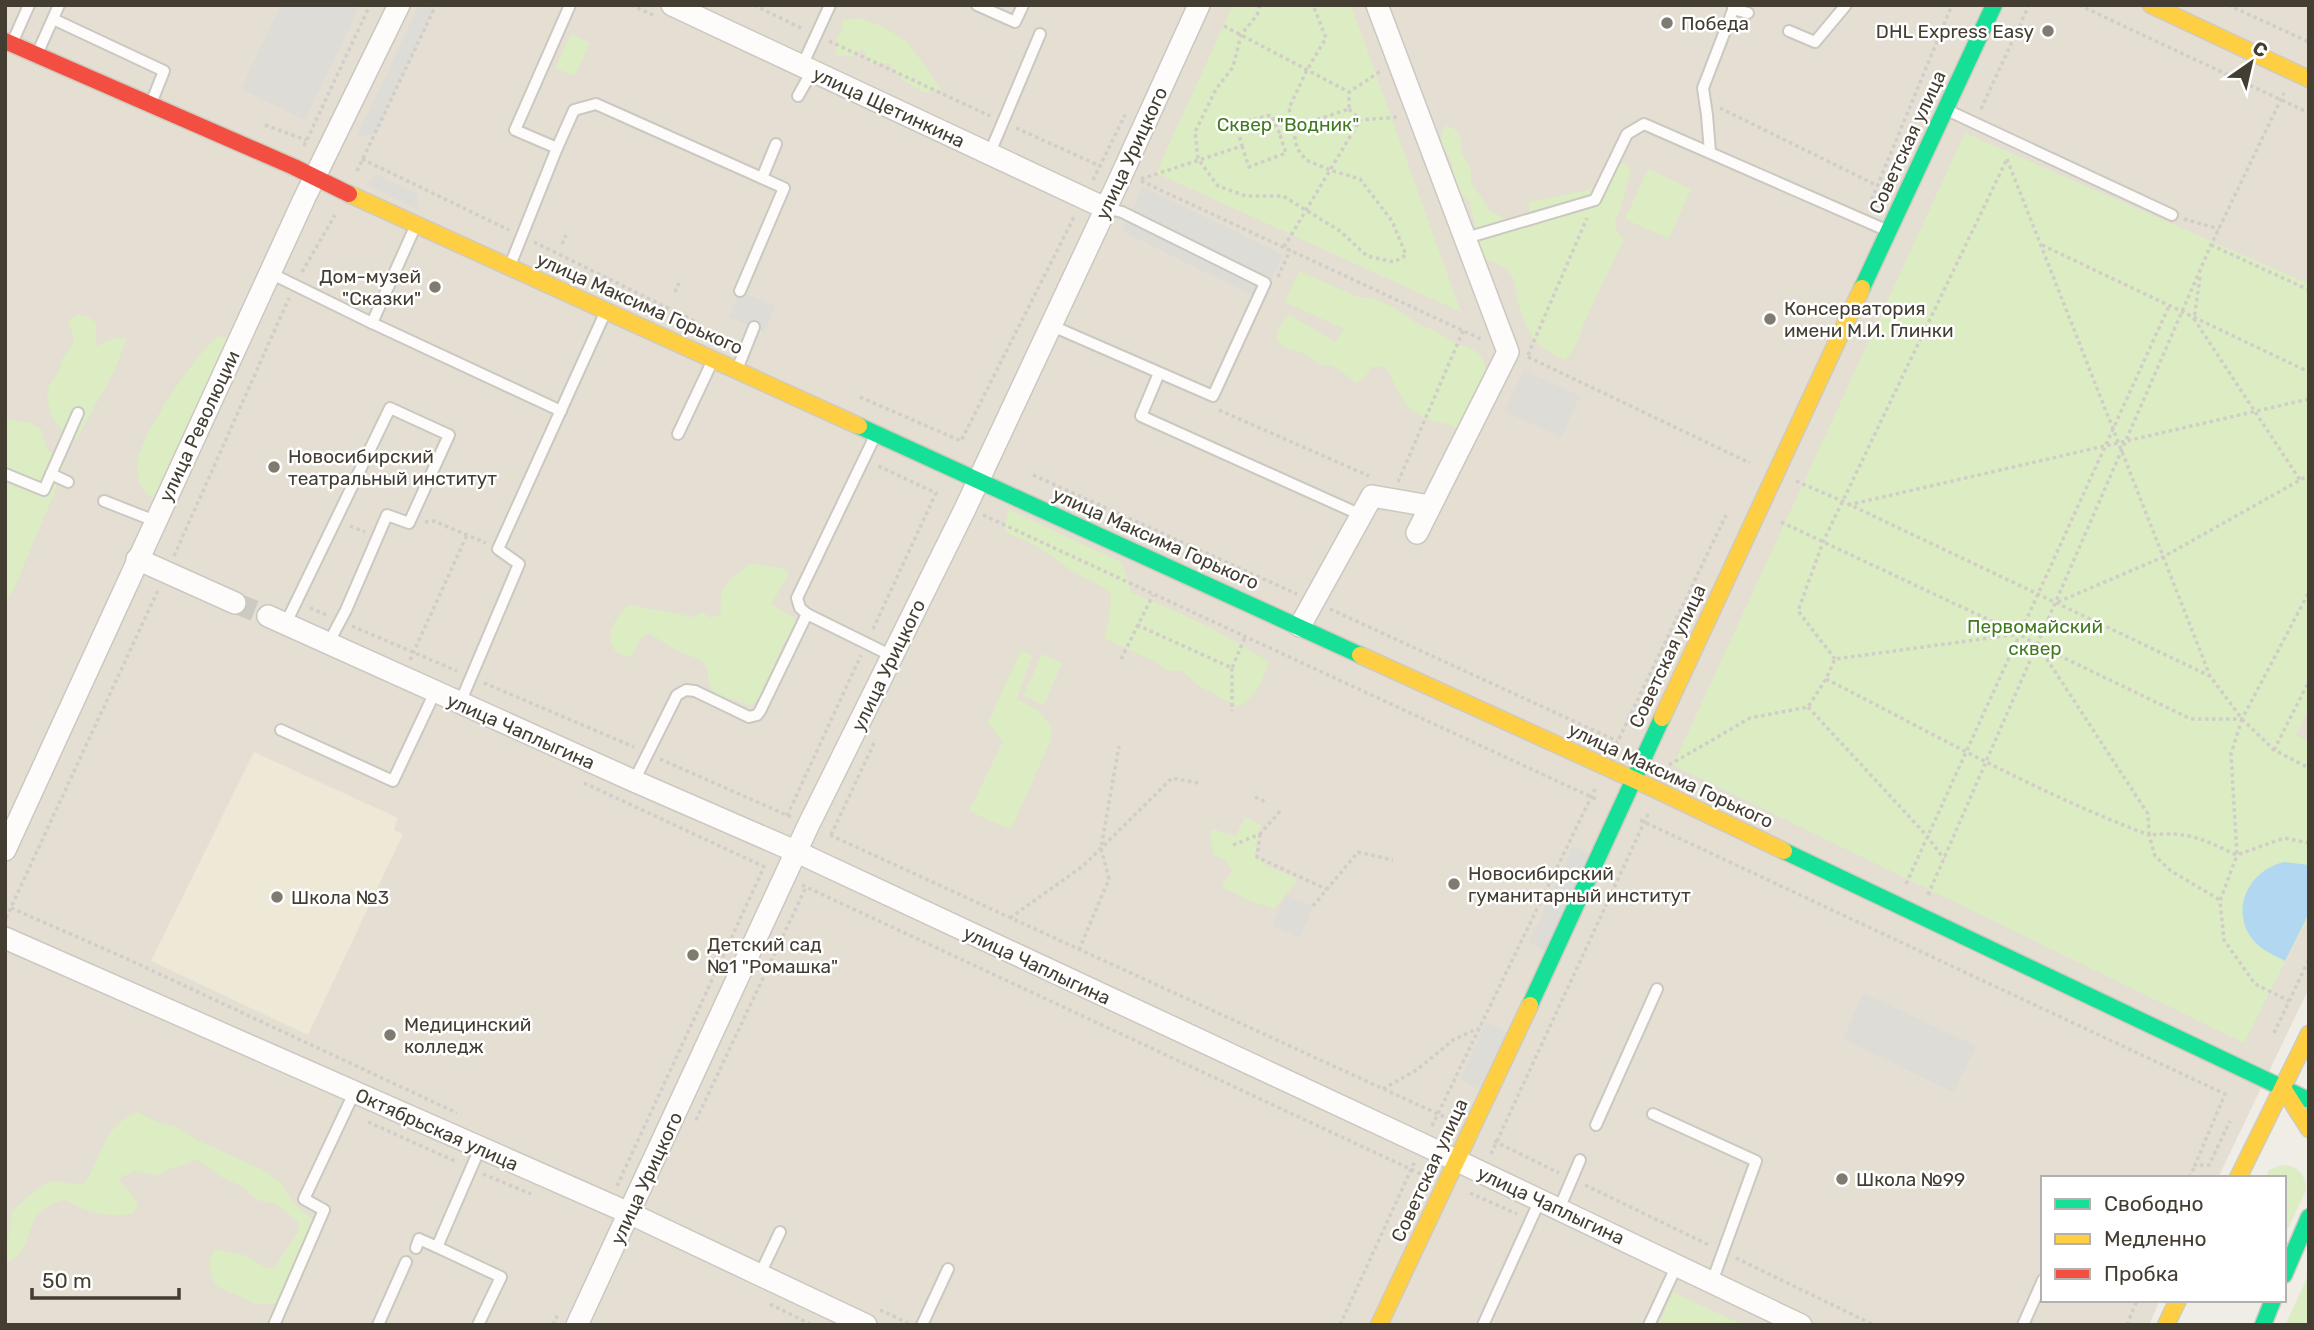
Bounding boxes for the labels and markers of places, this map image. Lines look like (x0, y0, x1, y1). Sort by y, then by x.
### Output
place label: Победа (1681, 12, 1749, 35)
marker: Победа (1659, 15, 1675, 31)
place label: DHL Express Easy (1876, 20, 2034, 43)
marker: DHL Express Easy (2040, 23, 2056, 39)
place label: Дом-музей "Сказки" (319, 265, 421, 310)
marker: Дом-музей "Сказки" (427, 279, 443, 295)
place label: Консерватория имени М.И. Глинки (1784, 297, 1954, 342)
marker: Консерватория имени М.И. Глинки (1762, 311, 1778, 327)
place label: Новосибирский театральный институт (288, 445, 497, 490)
marker: Новосибирский театральный институт (266, 459, 282, 475)
place label: Новосибирский гуманитарный институт (1468, 862, 1691, 907)
marker: Новосибирский гуманитарный институт (1446, 876, 1462, 892)
place label: Школа №3 (291, 886, 389, 909)
marker: Школа №3 (269, 889, 285, 905)
place label: Детский сад №1 "Ромашка" (707, 933, 838, 978)
marker: Детский сад №1 "Ромашка" (685, 947, 701, 963)
place label: Медицинский колледж (404, 1013, 531, 1058)
marker: Медицинский колледж (382, 1027, 398, 1043)
place label: Школа №99 (1856, 1168, 1965, 1191)
marker: Школа №99 (1834, 1171, 1850, 1187)

